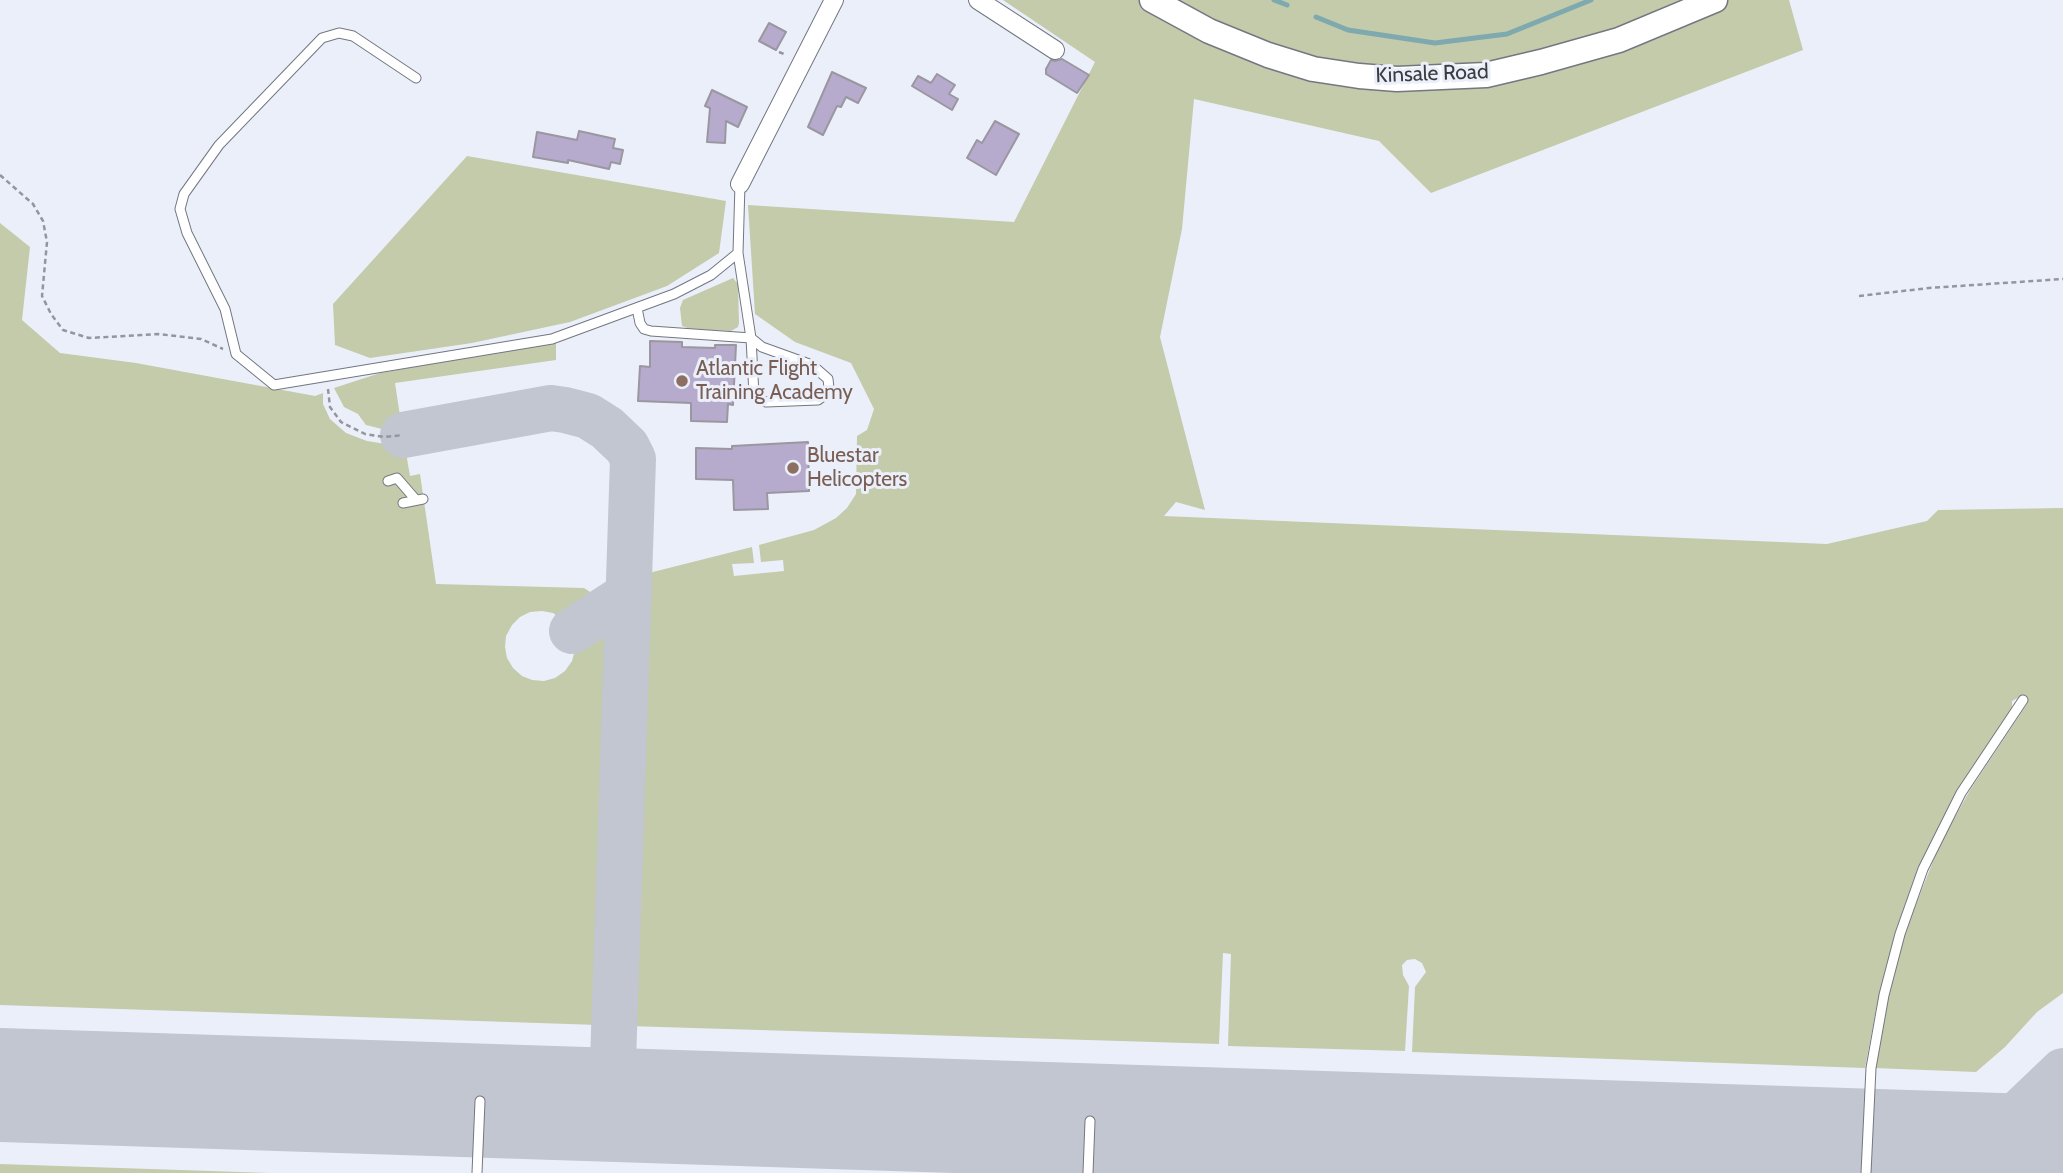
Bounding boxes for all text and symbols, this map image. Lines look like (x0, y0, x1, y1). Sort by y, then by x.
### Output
street label: Kinsale Road (1375, 59, 1489, 89)
place label: Atlantic Flight Training Academy (696, 356, 853, 406)
marker: Atlantic Flight Training Academy (674, 373, 690, 389)
place label: Bluestar Helicopters (807, 443, 907, 493)
marker: Bluestar Helicopters (785, 460, 801, 476)

